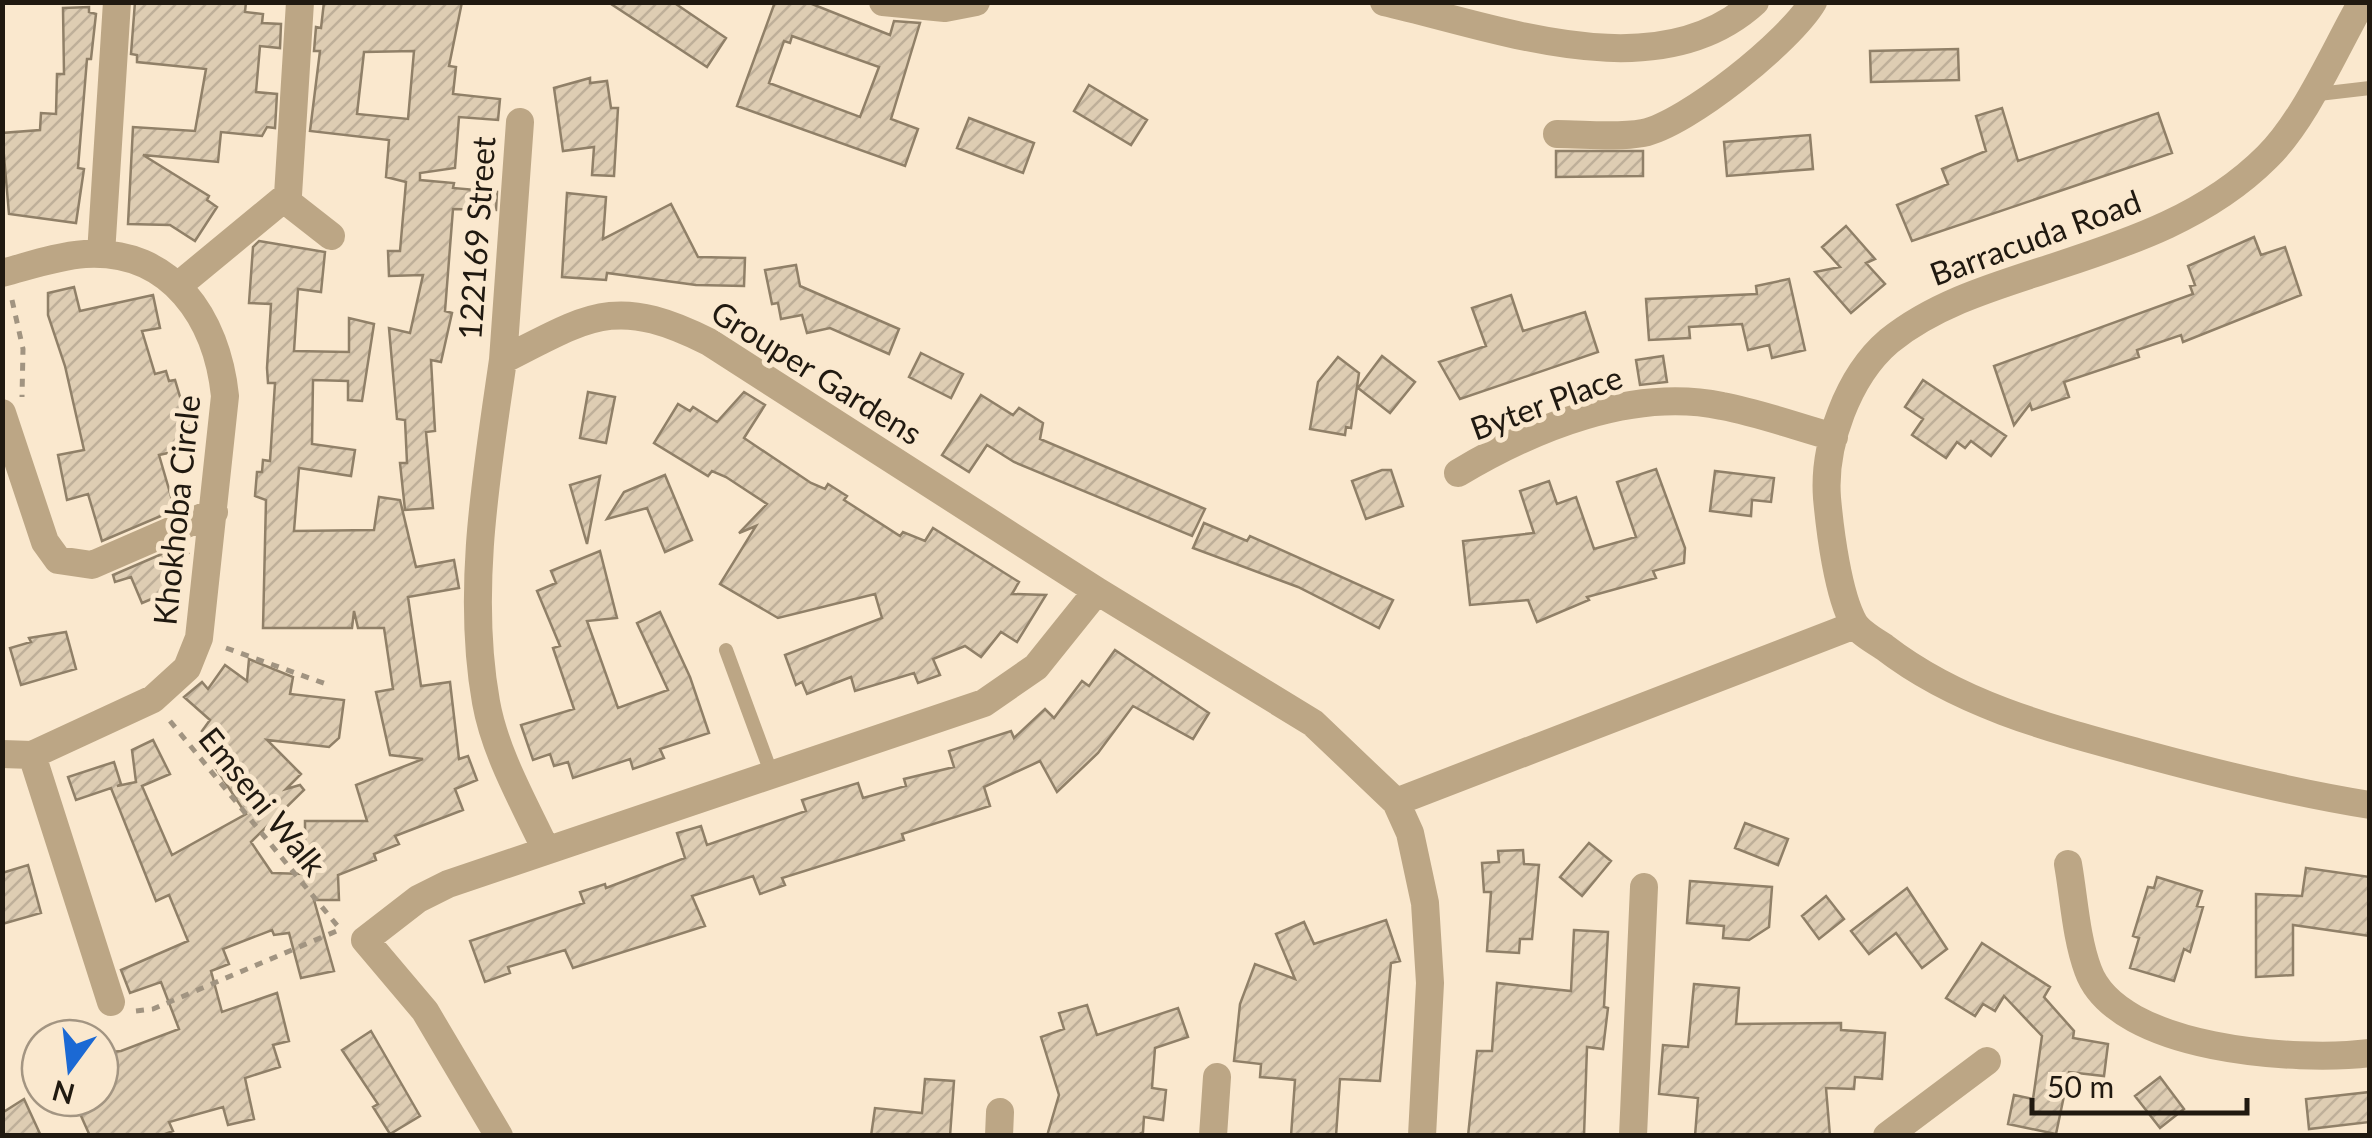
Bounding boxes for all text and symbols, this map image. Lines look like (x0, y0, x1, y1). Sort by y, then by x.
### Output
street label: 122169 Street (449, 134, 503, 341)
street label: Barracuda Road (1924, 181, 2146, 293)
street label: Grouper Gardens (705, 292, 929, 452)
street label: Byter Place (1465, 357, 1627, 447)
street label: Khokhoba Circle (145, 393, 207, 627)
street label: Emseni Walk (191, 719, 335, 884)
north arrow (20, 1018, 120, 1118)
scale bar (2032, 1053, 2247, 1115)
text: 50 m (2047, 1068, 2114, 1104)
text: N (48, 1074, 78, 1112)

